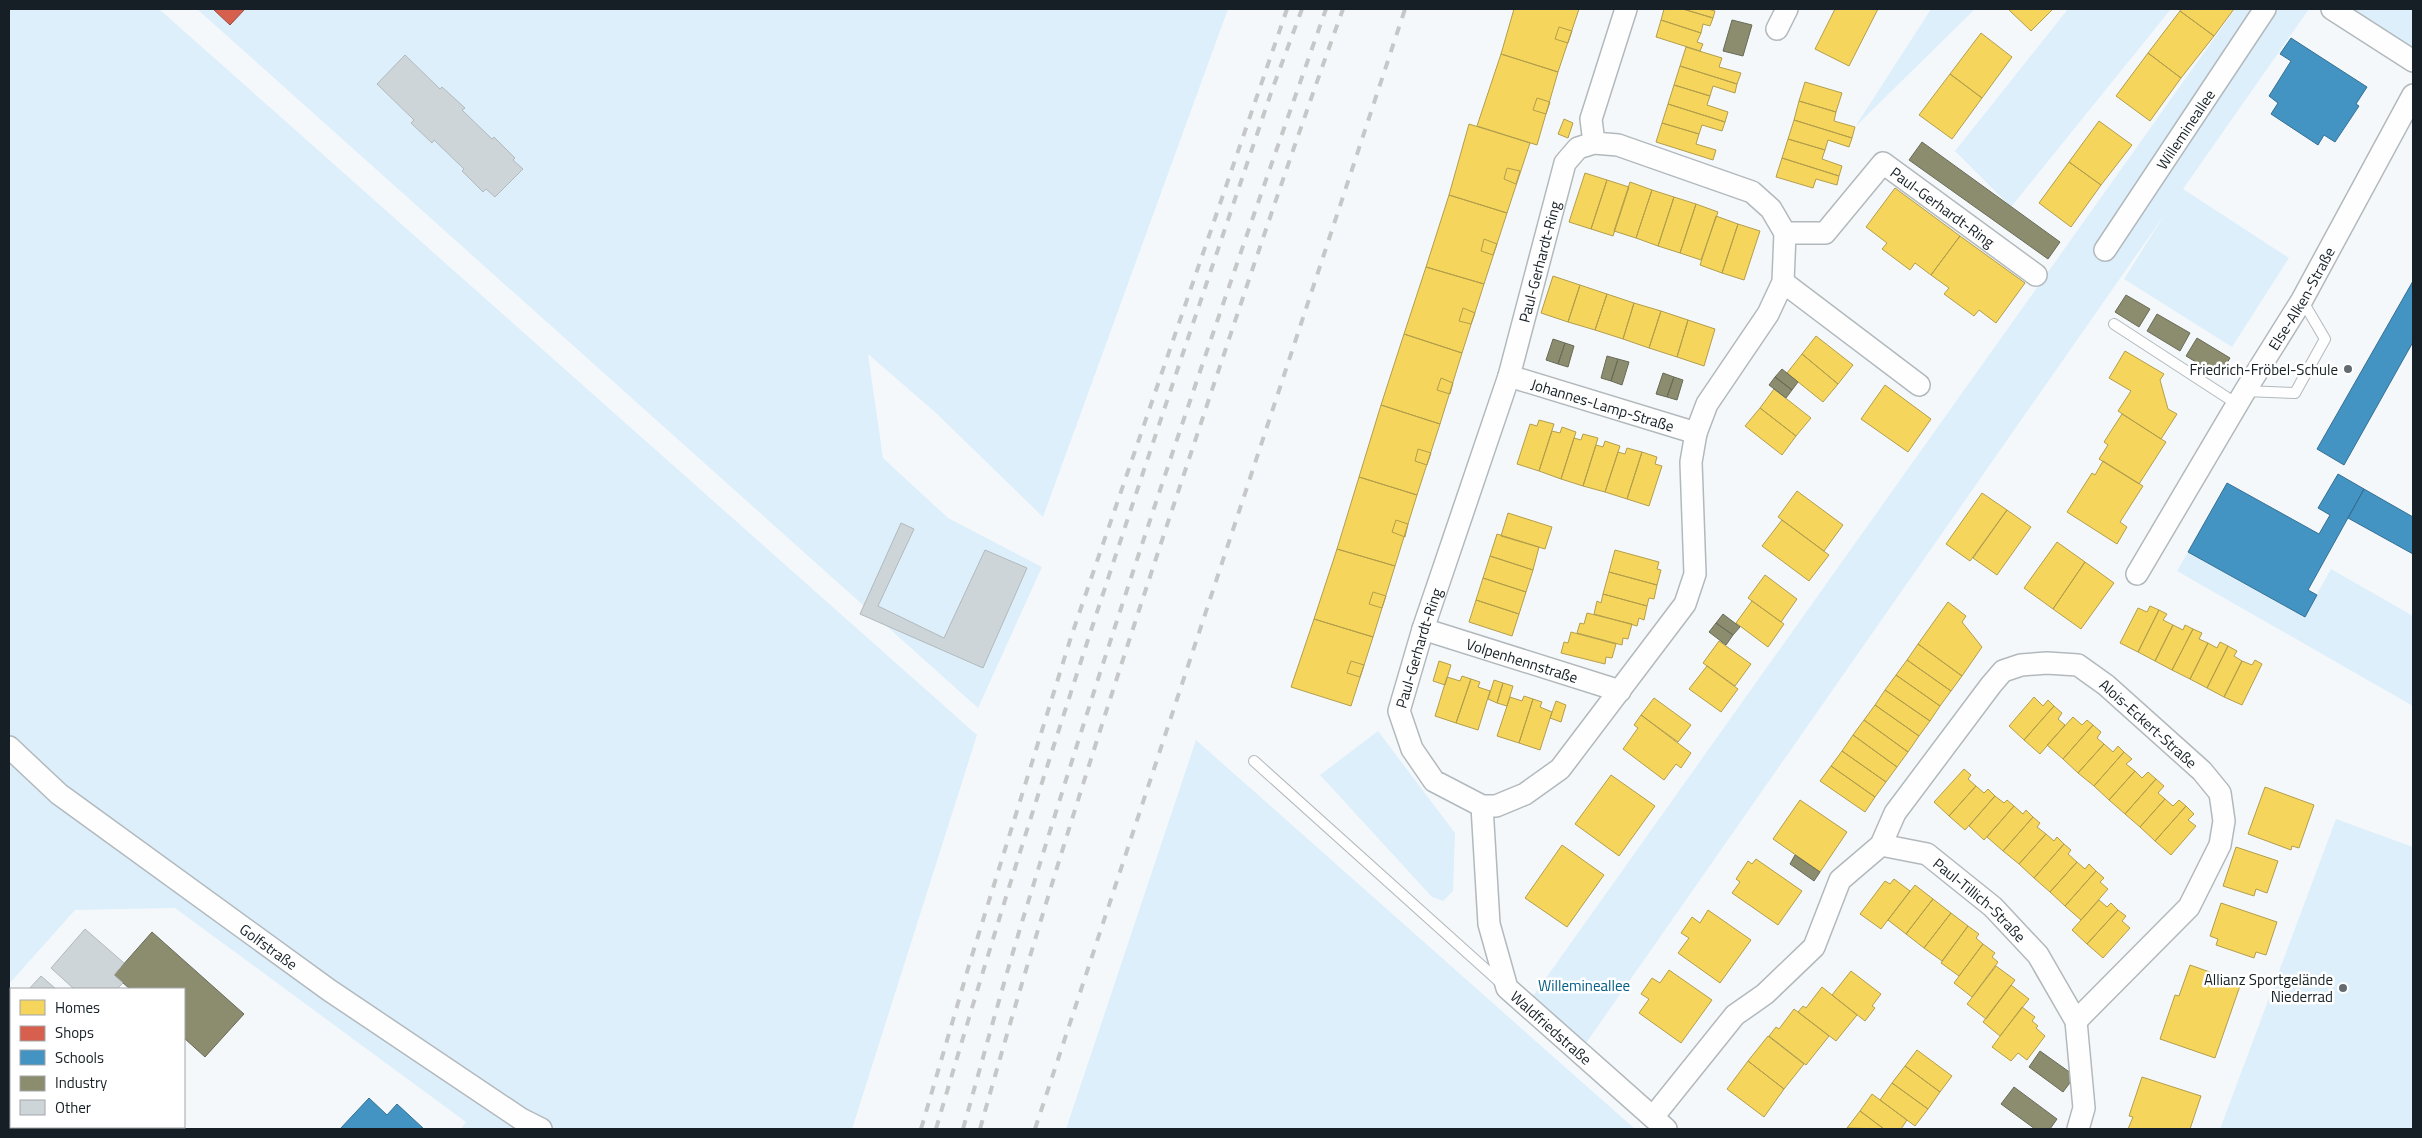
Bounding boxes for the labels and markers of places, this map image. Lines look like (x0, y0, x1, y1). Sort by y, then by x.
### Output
place label: Friedrich-Fröbel-Schule (2189, 358, 2338, 381)
marker: Friedrich-Fröbel-Schule (2342, 363, 2354, 375)
place label: Allianz Sportgelände Niederrad (2204, 968, 2333, 1008)
marker: Allianz Sportgelände Niederrad (2337, 982, 2349, 994)

